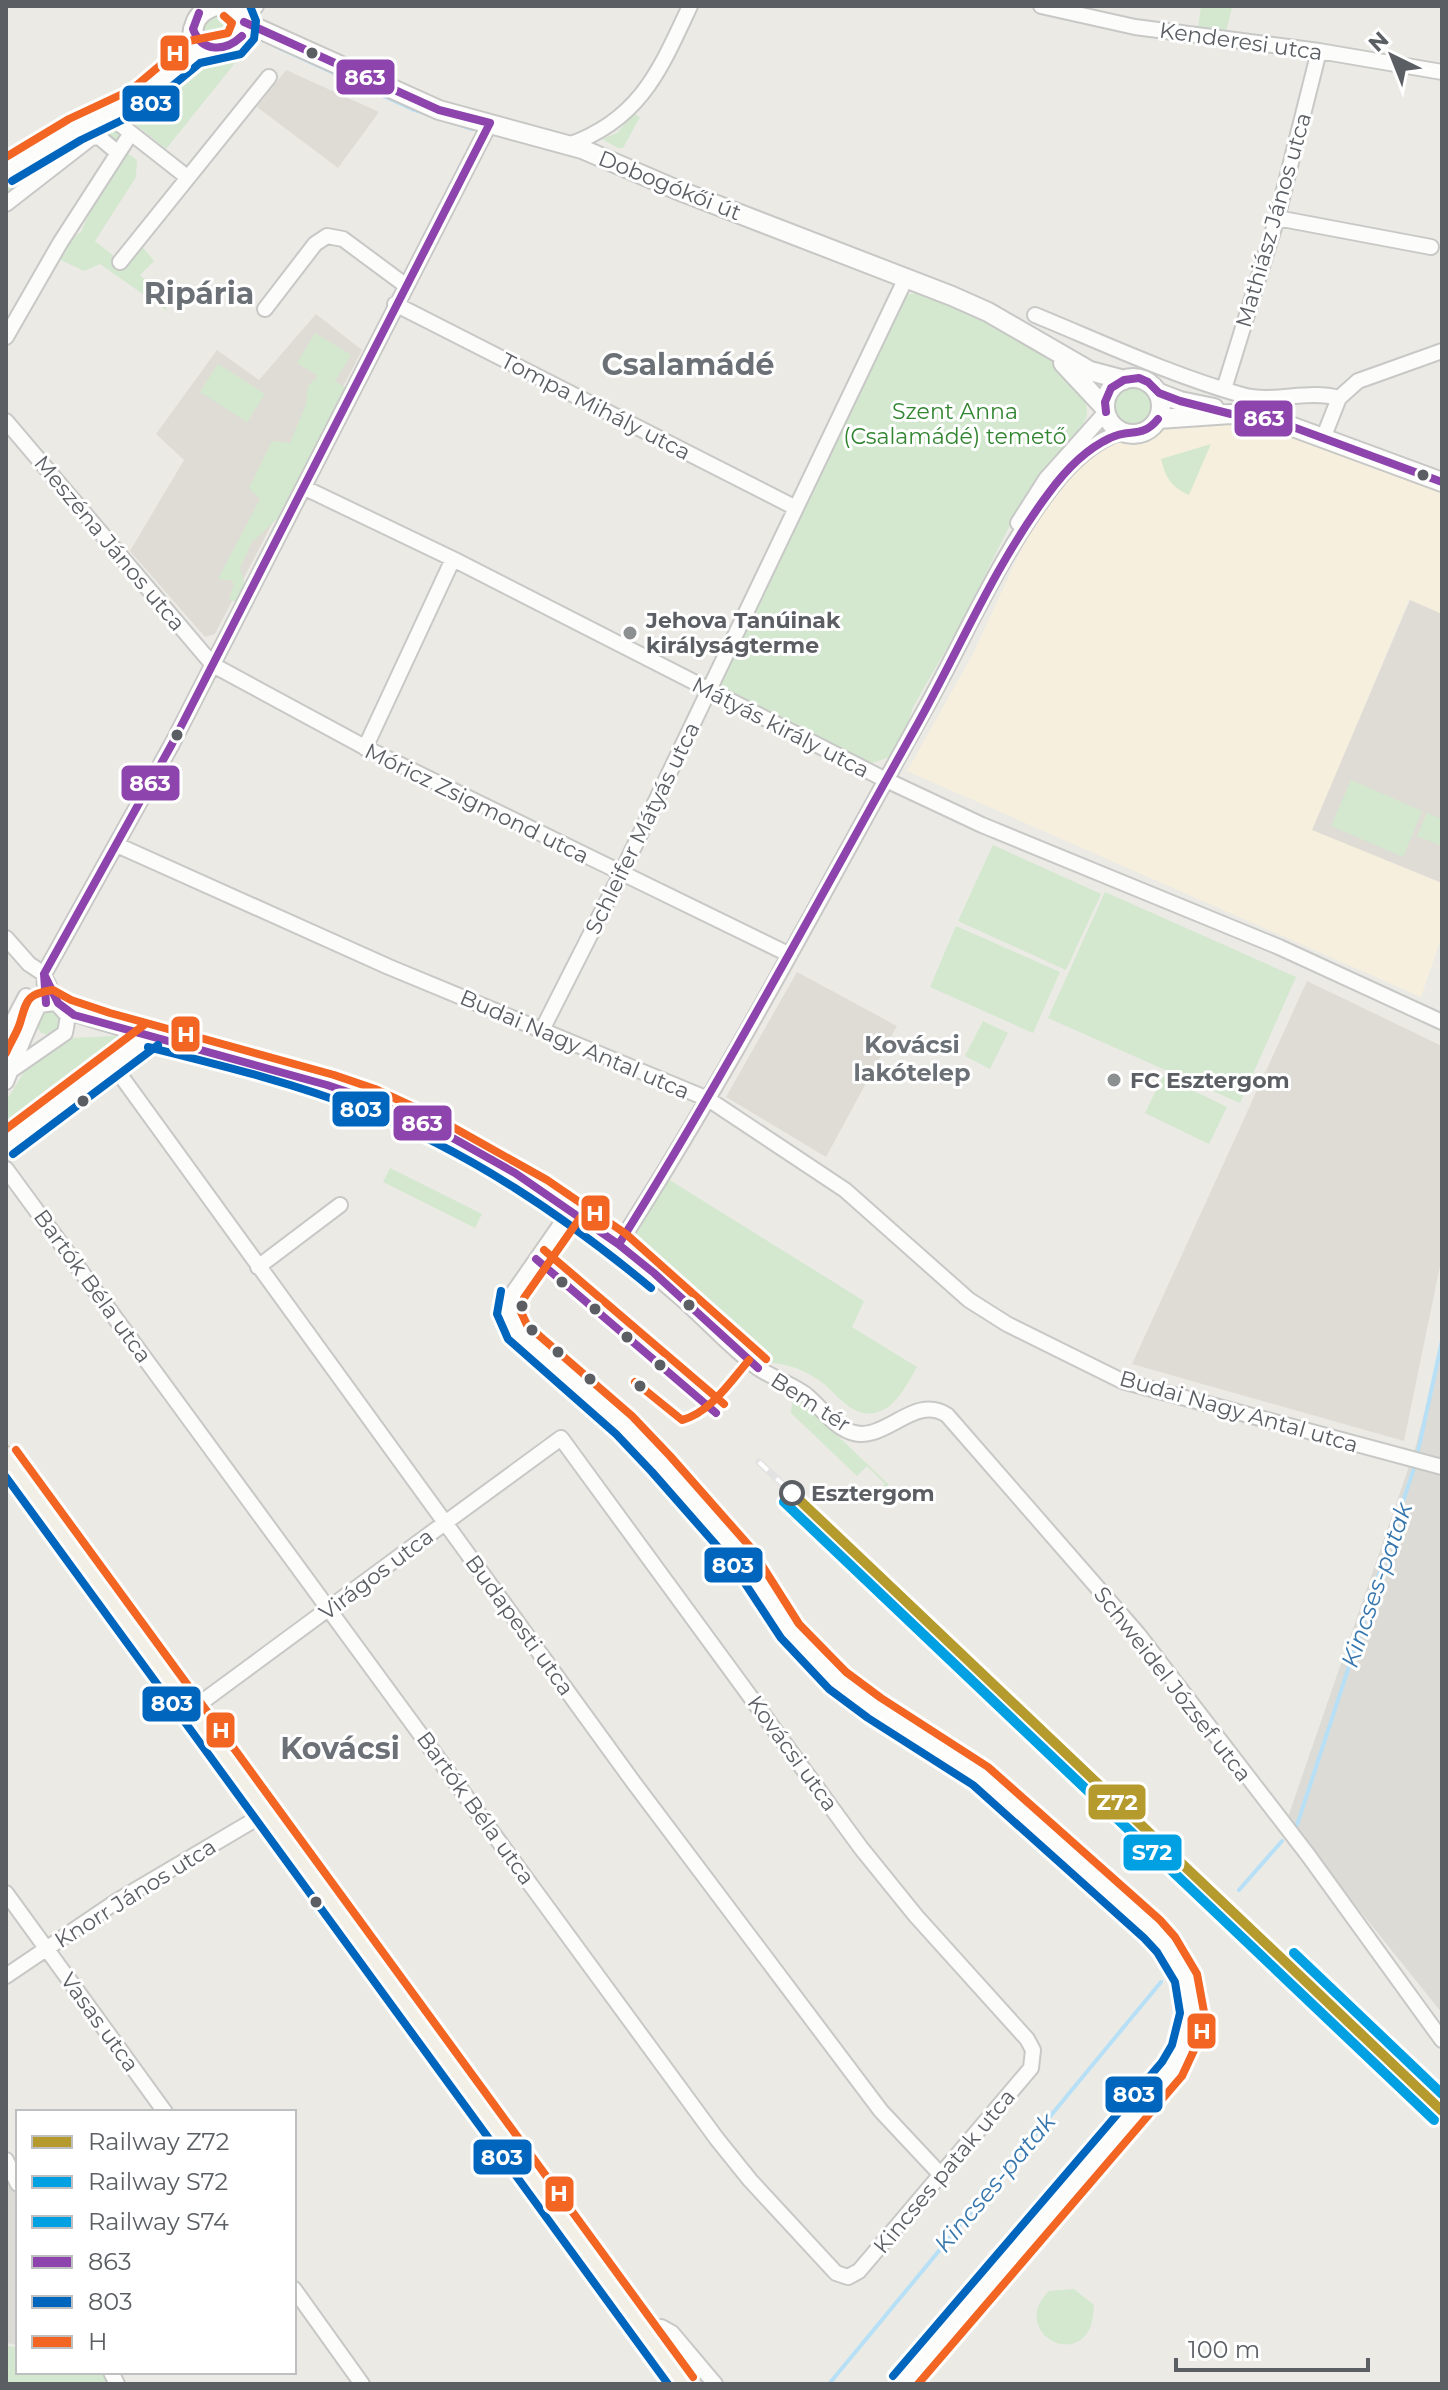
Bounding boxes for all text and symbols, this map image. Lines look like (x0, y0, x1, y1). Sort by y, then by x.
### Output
north arrow (1352, 16, 1432, 96)
street label: Kenderesi utca (1158, 17, 1324, 66)
text: N (1363, 26, 1394, 58)
line badge: H (159, 34, 190, 72)
text: H (166, 40, 184, 67)
unlabelled marker (304, 45, 320, 61)
line badge: 863 (335, 58, 396, 96)
text: 863 (344, 64, 386, 91)
line badge: 803 (121, 84, 181, 123)
text: 803 (130, 90, 172, 117)
street label: Mathiász János utca (1230, 110, 1317, 331)
street label: Dobogókői út (595, 145, 745, 226)
district label: Ripária (144, 275, 254, 312)
district label: Csalamádé (602, 346, 774, 383)
street label: Tompa Mihály utca (496, 347, 695, 466)
park label: Szent Anna (Csalamádé) temető (843, 398, 1067, 450)
line badge: 863 (1233, 399, 1294, 438)
text: 863 (1243, 405, 1285, 432)
street label: Meszéna János utca (28, 450, 191, 637)
unlabelled marker (1415, 467, 1431, 483)
place label: Jehova Tanúinak királyságterme (645, 607, 841, 659)
marker: Jehova Tanúinak királyságterme (621, 624, 639, 642)
street label: Mátyás király utca (688, 671, 874, 784)
street label: Schleifer Mátyás utca (579, 718, 706, 939)
unlabelled marker (169, 727, 185, 743)
street label: Móricz Zsigmond utca (360, 737, 593, 870)
line badge: 863 (120, 764, 181, 802)
text: 863 (129, 770, 171, 797)
street label: Budai Nagy Antal utca (456, 984, 694, 1105)
line badge: H (170, 1015, 201, 1053)
text: H (177, 1021, 195, 1048)
district label: Kovácsi lakótelep (853, 1030, 971, 1087)
place label: FC Esztergom (1130, 1067, 1290, 1094)
marker: FC Esztergom (1105, 1071, 1123, 1089)
line badge: 803 (331, 1090, 391, 1128)
unlabelled marker (75, 1093, 91, 1109)
text: 803 (340, 1096, 382, 1123)
line badge: 863 (392, 1104, 453, 1142)
text: 863 (401, 1110, 443, 1137)
line badge: H (580, 1194, 611, 1232)
text: H (586, 1200, 604, 1227)
street label: Bartók Béla utca (28, 1204, 157, 1368)
unlabelled marker (554, 1274, 570, 1290)
unlabelled marker (681, 1297, 697, 1313)
unlabelled marker (514, 1298, 530, 1314)
unlabelled marker (587, 1301, 603, 1317)
unlabelled marker (524, 1322, 540, 1338)
unlabelled marker (619, 1329, 635, 1345)
unlabelled marker (550, 1344, 566, 1360)
unlabelled marker (652, 1357, 668, 1373)
street label: Budai Nagy Antal utca (1116, 1364, 1361, 1458)
street label: Bem tér (766, 1367, 856, 1438)
unlabelled marker (582, 1371, 598, 1387)
unlabelled marker (632, 1378, 648, 1394)
place label: Esztergom (811, 1480, 935, 1507)
marker: Esztergom (780, 1481, 804, 1505)
water label: Kincses-patak (1335, 1497, 1419, 1671)
street label: Virágos utca (314, 1523, 439, 1626)
line badge: 803 (703, 1546, 764, 1584)
street label: Budapesti utca (459, 1550, 580, 1701)
text: 803 (712, 1552, 754, 1579)
street label: Schweidel József utca (1088, 1581, 1257, 1787)
line badge: 803 (141, 1685, 202, 1723)
text: 803 (151, 1690, 193, 1717)
street label: Kovácsi utca (742, 1690, 844, 1816)
line badge: H (205, 1711, 236, 1749)
text: H (212, 1717, 230, 1744)
street label: Bartók Béla utca (411, 1726, 540, 1890)
district label: Kovácsi (280, 1730, 400, 1767)
line badge: Z72 (1087, 1783, 1147, 1821)
text: Z72 (1096, 1789, 1138, 1816)
street label: Knorr János utca (50, 1833, 221, 1954)
line badge: S72 (1122, 1833, 1183, 1872)
text: S72 (1132, 1839, 1172, 1866)
unlabelled marker (308, 1894, 324, 1910)
street label: Vasas utca (55, 1967, 145, 2077)
line badge: H (1186, 2012, 1217, 2050)
text: H (1193, 2018, 1211, 2045)
line badge: 803 (1104, 2075, 1164, 2114)
text: 803 (1113, 2081, 1155, 2108)
street label: Kincses patak utca (868, 2084, 1021, 2259)
water label: Kincses-patak (928, 2106, 1062, 2258)
legend (16, 2110, 296, 2374)
text: Railway Z72 (88, 2127, 229, 2156)
line badge: 803 (472, 2138, 533, 2176)
text: 803 (481, 2144, 523, 2171)
text: Railway S72 (88, 2167, 228, 2196)
line badge: H (544, 2175, 575, 2213)
text: H (550, 2180, 568, 2207)
text: Railway S74 (88, 2207, 229, 2236)
text: 863 (88, 2247, 131, 2276)
text: 803 (88, 2287, 133, 2316)
scale bar (1176, 2322, 1368, 2372)
text: H (88, 2327, 108, 2356)
text: 100 m (1188, 2335, 1260, 2364)

